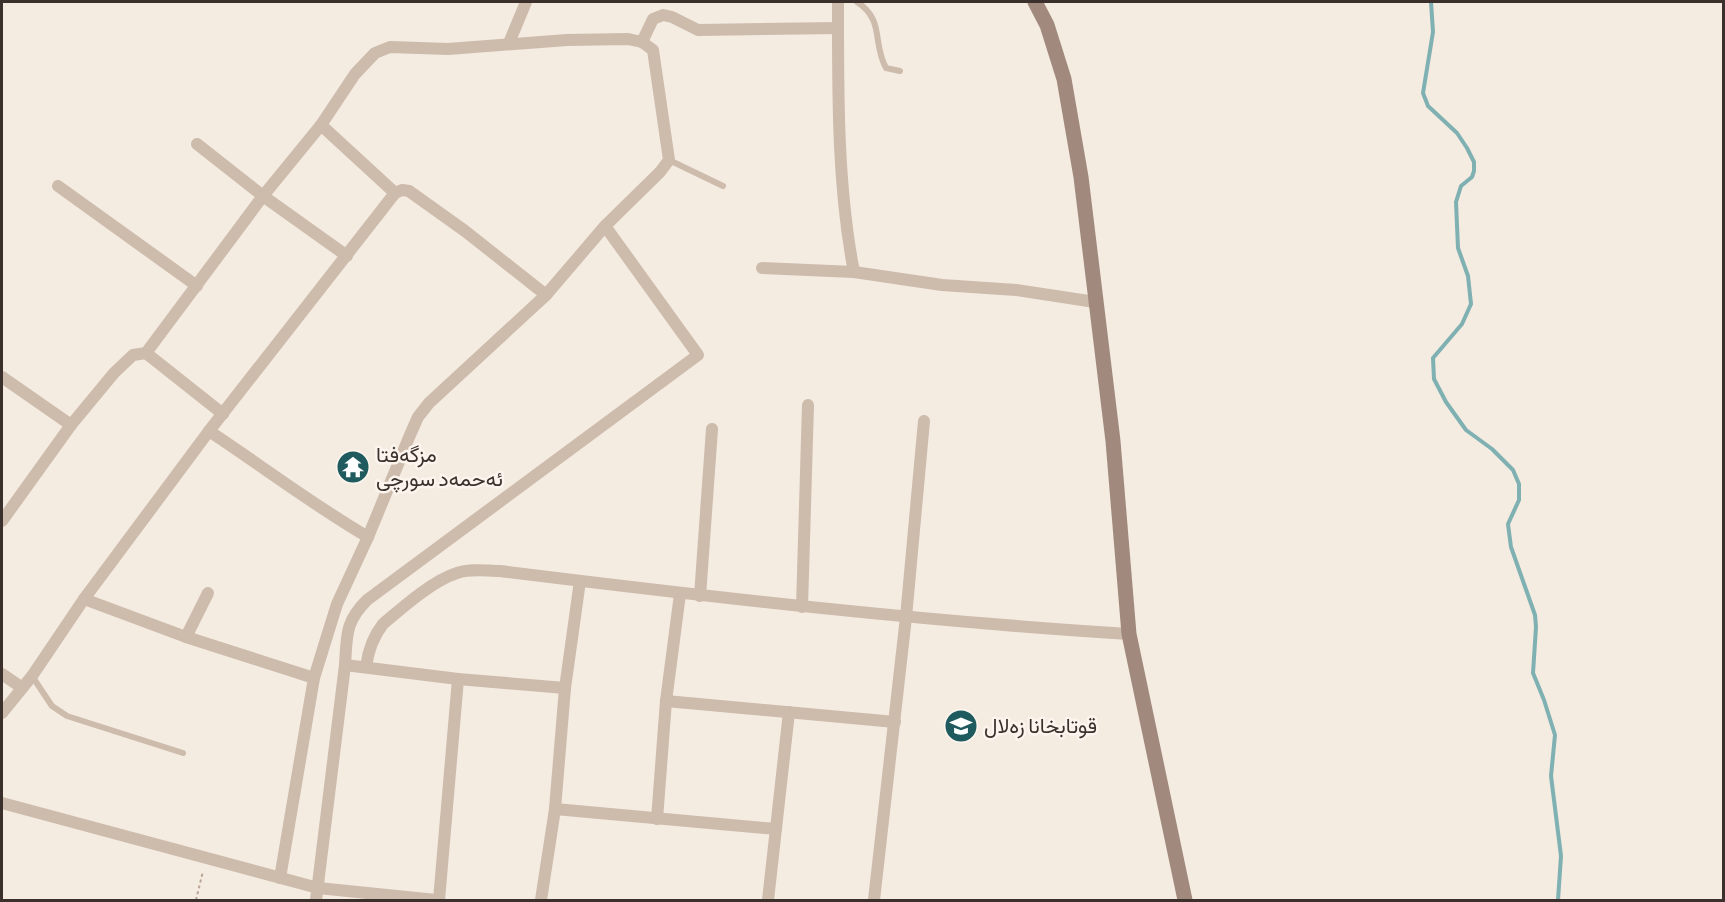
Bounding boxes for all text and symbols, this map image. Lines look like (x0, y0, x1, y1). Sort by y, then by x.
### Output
place label: مزگەفتا ئەحمەد سورچی (376, 445, 503, 493)
temple icon: مزگەفتا ئەحمەد سورچی (335, 449, 371, 485)
school or university icon: قوتابخانا زەلال (943, 708, 979, 744)
place label: قوتابخانا زەلال (984, 716, 1097, 739)

